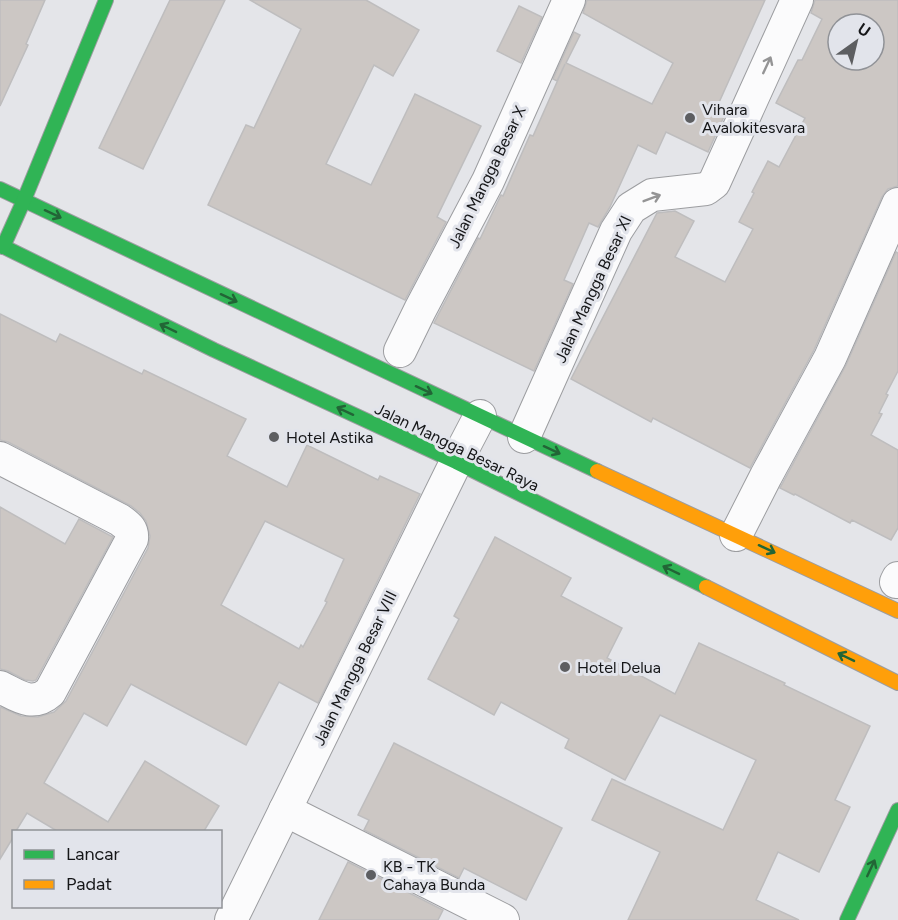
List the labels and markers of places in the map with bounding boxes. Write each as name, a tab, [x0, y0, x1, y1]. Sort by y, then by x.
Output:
place label: Vihara Avalokitesvara	[702, 100, 805, 137]
marker: Vihara Avalokitesvara	[683, 111, 697, 125]
place label: Hotel Astika	[286, 428, 373, 447]
marker: Hotel Astika	[267, 430, 281, 444]
place label: Hotel Delua	[577, 658, 661, 677]
marker: Hotel Delua	[558, 660, 572, 674]
place label: KB - TK Cahaya Bunda	[383, 857, 485, 894]
marker: KB - TK Cahaya Bunda	[364, 868, 378, 882]

